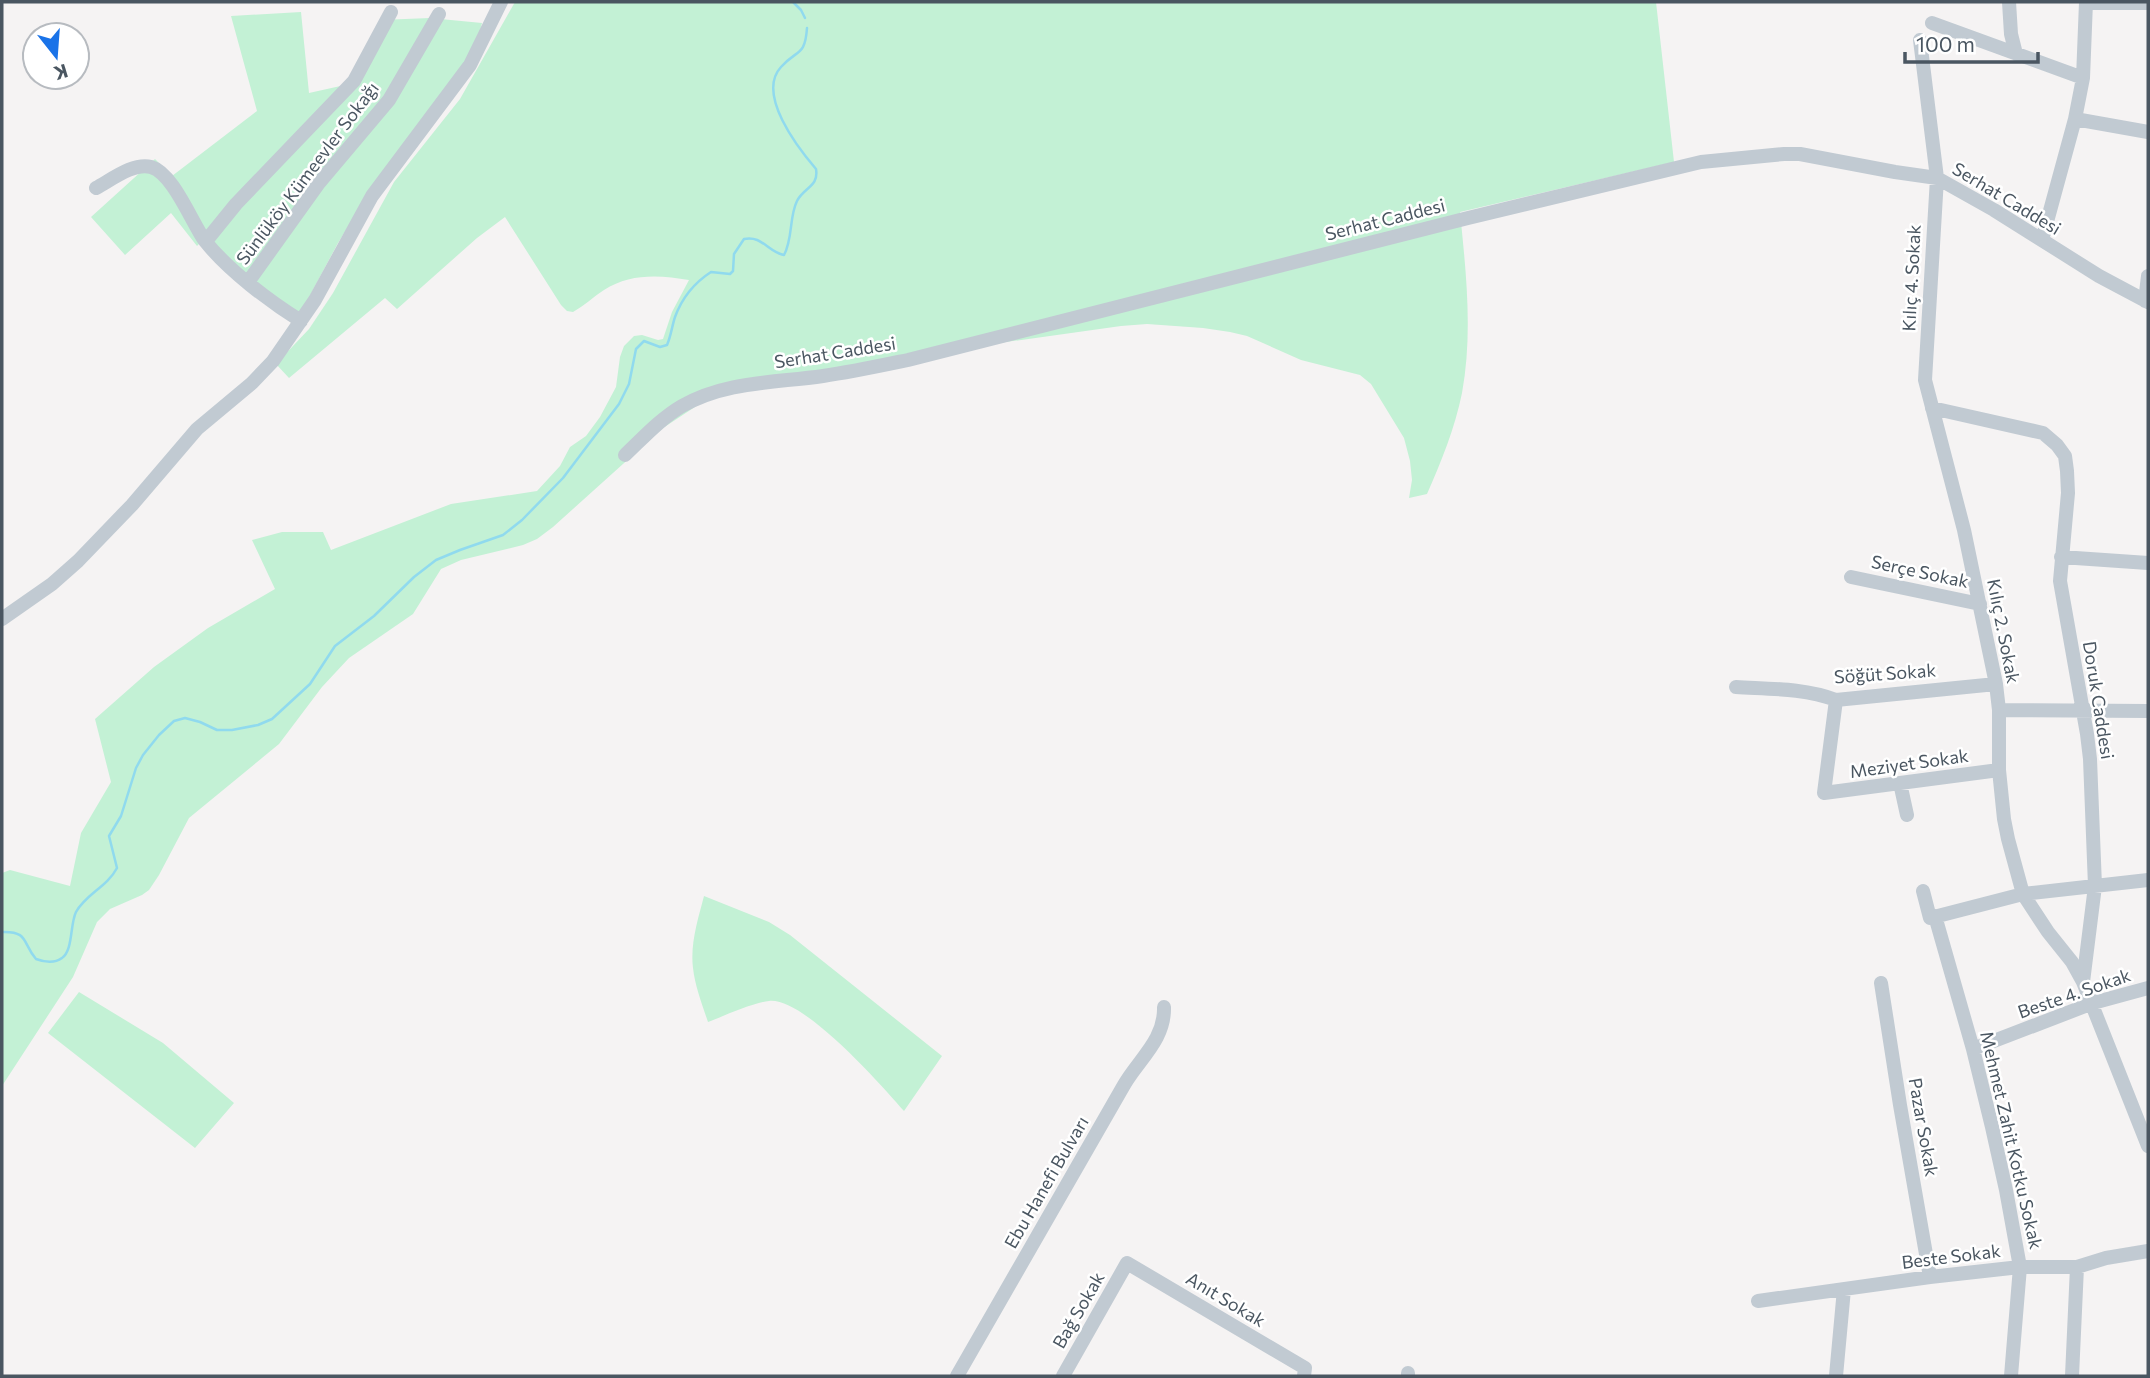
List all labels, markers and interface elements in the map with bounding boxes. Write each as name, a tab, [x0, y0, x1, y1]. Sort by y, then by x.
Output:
north arrow	[21, 21, 91, 91]
scale bar	[1905, 21, 2038, 65]
text: 100 m	[1916, 31, 1975, 56]
text: K	[51, 60, 71, 86]
street label: Sünlüköy Kümeevler Sokağı	[231, 77, 383, 269]
street label: Serhat Caddesi	[1949, 157, 2065, 239]
street label: Serhat Caddesi	[1323, 193, 1447, 245]
street label: Kılıç 4. Sokak	[1897, 224, 1925, 332]
street label: Serhat Caddesi	[773, 332, 897, 372]
street label: Serçe Sokak	[1869, 550, 1971, 592]
street label: Kılıç 2. Sokak	[1983, 577, 2025, 685]
street label: Doruk Caddesi	[2079, 639, 2119, 761]
street label: Söğüt Sokak	[1833, 658, 1937, 688]
street label: Meziyet Sokak	[1848, 744, 1970, 782]
street label: Beste 4. Sokak	[2015, 963, 2134, 1023]
street label: Mehmet Zahit Kotku Sokak	[1976, 1029, 2048, 1251]
street label: Pazar Sokak	[1904, 1076, 1944, 1178]
street label: Ebu Hanefi Bulvarı	[999, 1112, 1093, 1252]
street label: Beste Sokak	[1900, 1239, 2002, 1273]
street label: Anıt Sokak	[1182, 1267, 1270, 1331]
street label: Bağ Sokak	[1047, 1268, 1109, 1352]

